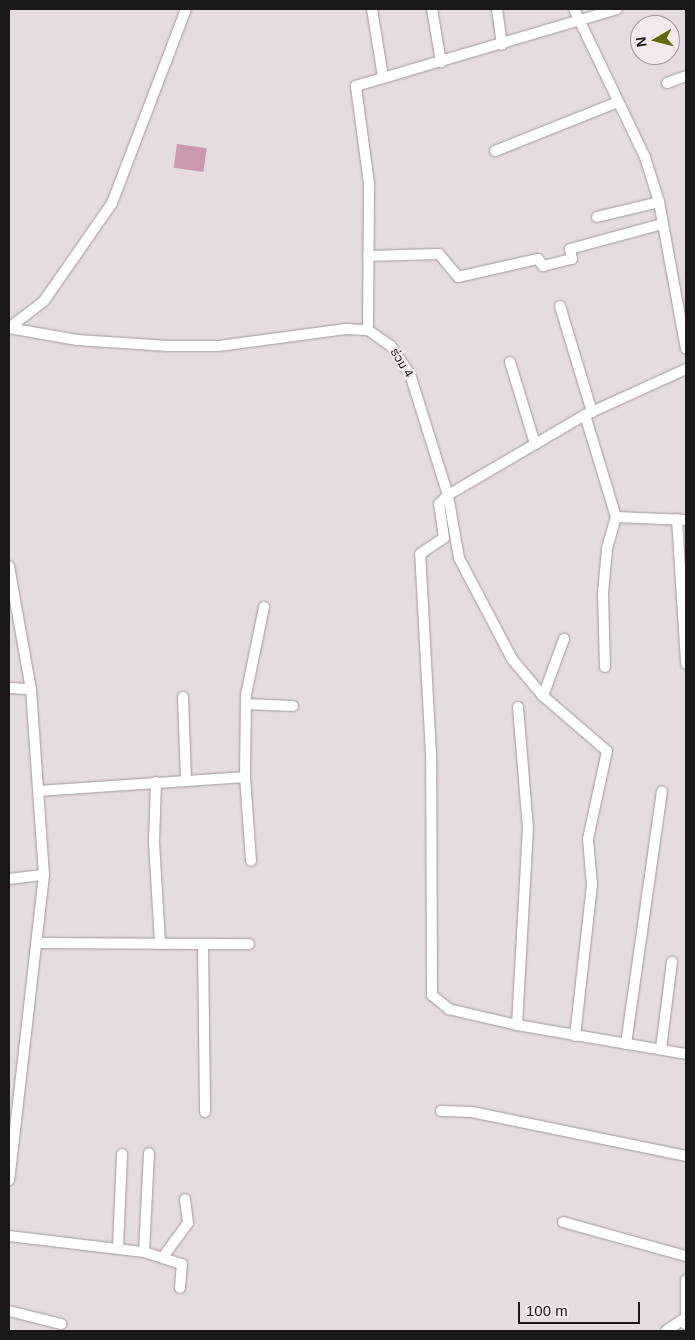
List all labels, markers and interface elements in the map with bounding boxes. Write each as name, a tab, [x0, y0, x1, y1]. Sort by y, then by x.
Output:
north arrow	[630, 15, 680, 65]
text: N	[633, 36, 650, 48]
street label: ຮ່ວມ 4	[386, 346, 416, 380]
scale bar	[520, 1292, 642, 1324]
text: 100 m	[526, 1302, 568, 1319]

